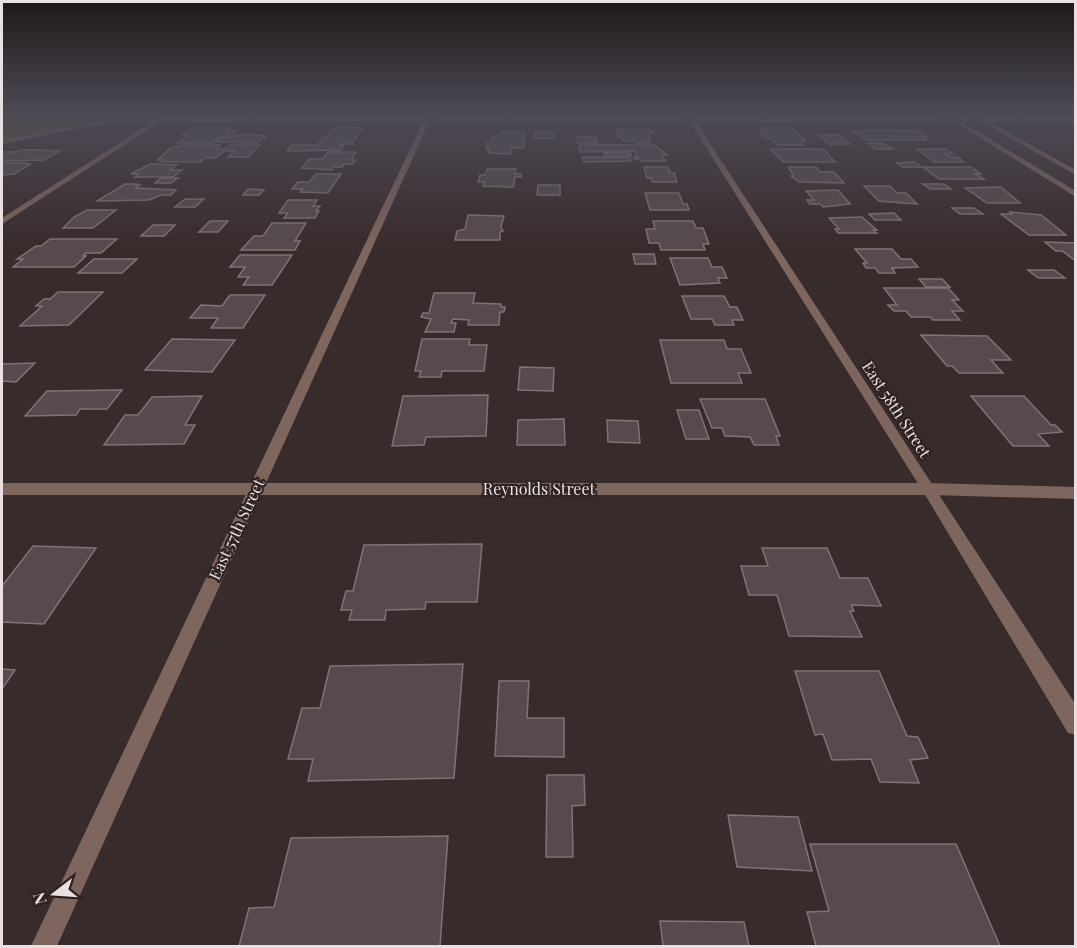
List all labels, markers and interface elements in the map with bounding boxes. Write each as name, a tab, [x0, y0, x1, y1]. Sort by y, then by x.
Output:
street label: East 58th Street	[858, 357, 936, 462]
street label: East 57th Street	[203, 475, 269, 583]
street label: Reynolds Street	[483, 478, 596, 499]
north arrow	[24, 864, 84, 924]
text: N	[27, 890, 51, 907]

